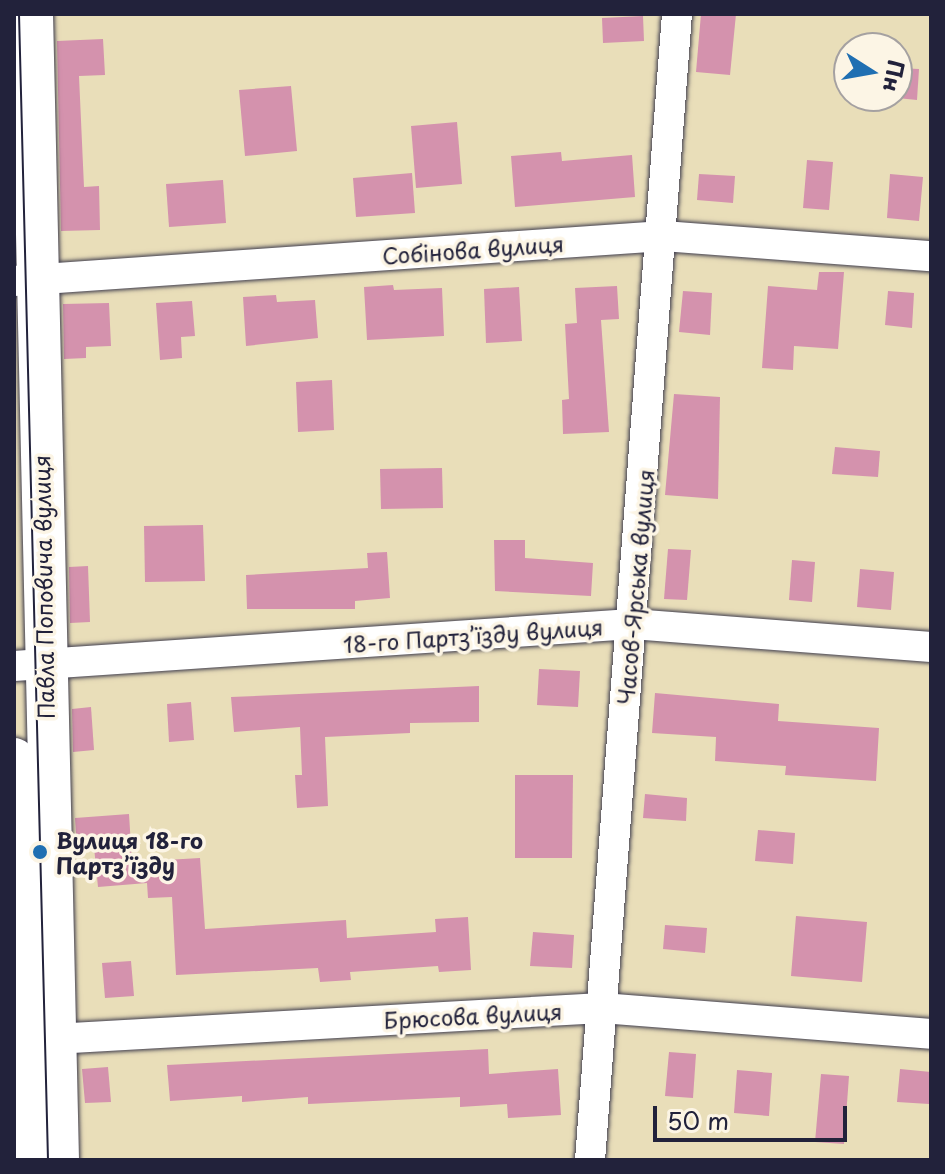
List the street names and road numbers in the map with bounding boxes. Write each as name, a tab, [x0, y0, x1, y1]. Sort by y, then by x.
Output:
street label: Собінова вулиця	[381, 229, 565, 269]
street label: Павла Поповича вулиця	[27, 454, 59, 720]
street label: Часов-Ярська вулиця	[612, 468, 658, 706]
street label: 18-го Партз’їзду вулиця	[342, 613, 604, 657]
street label: Брюсова вулиця	[383, 997, 563, 1033]

